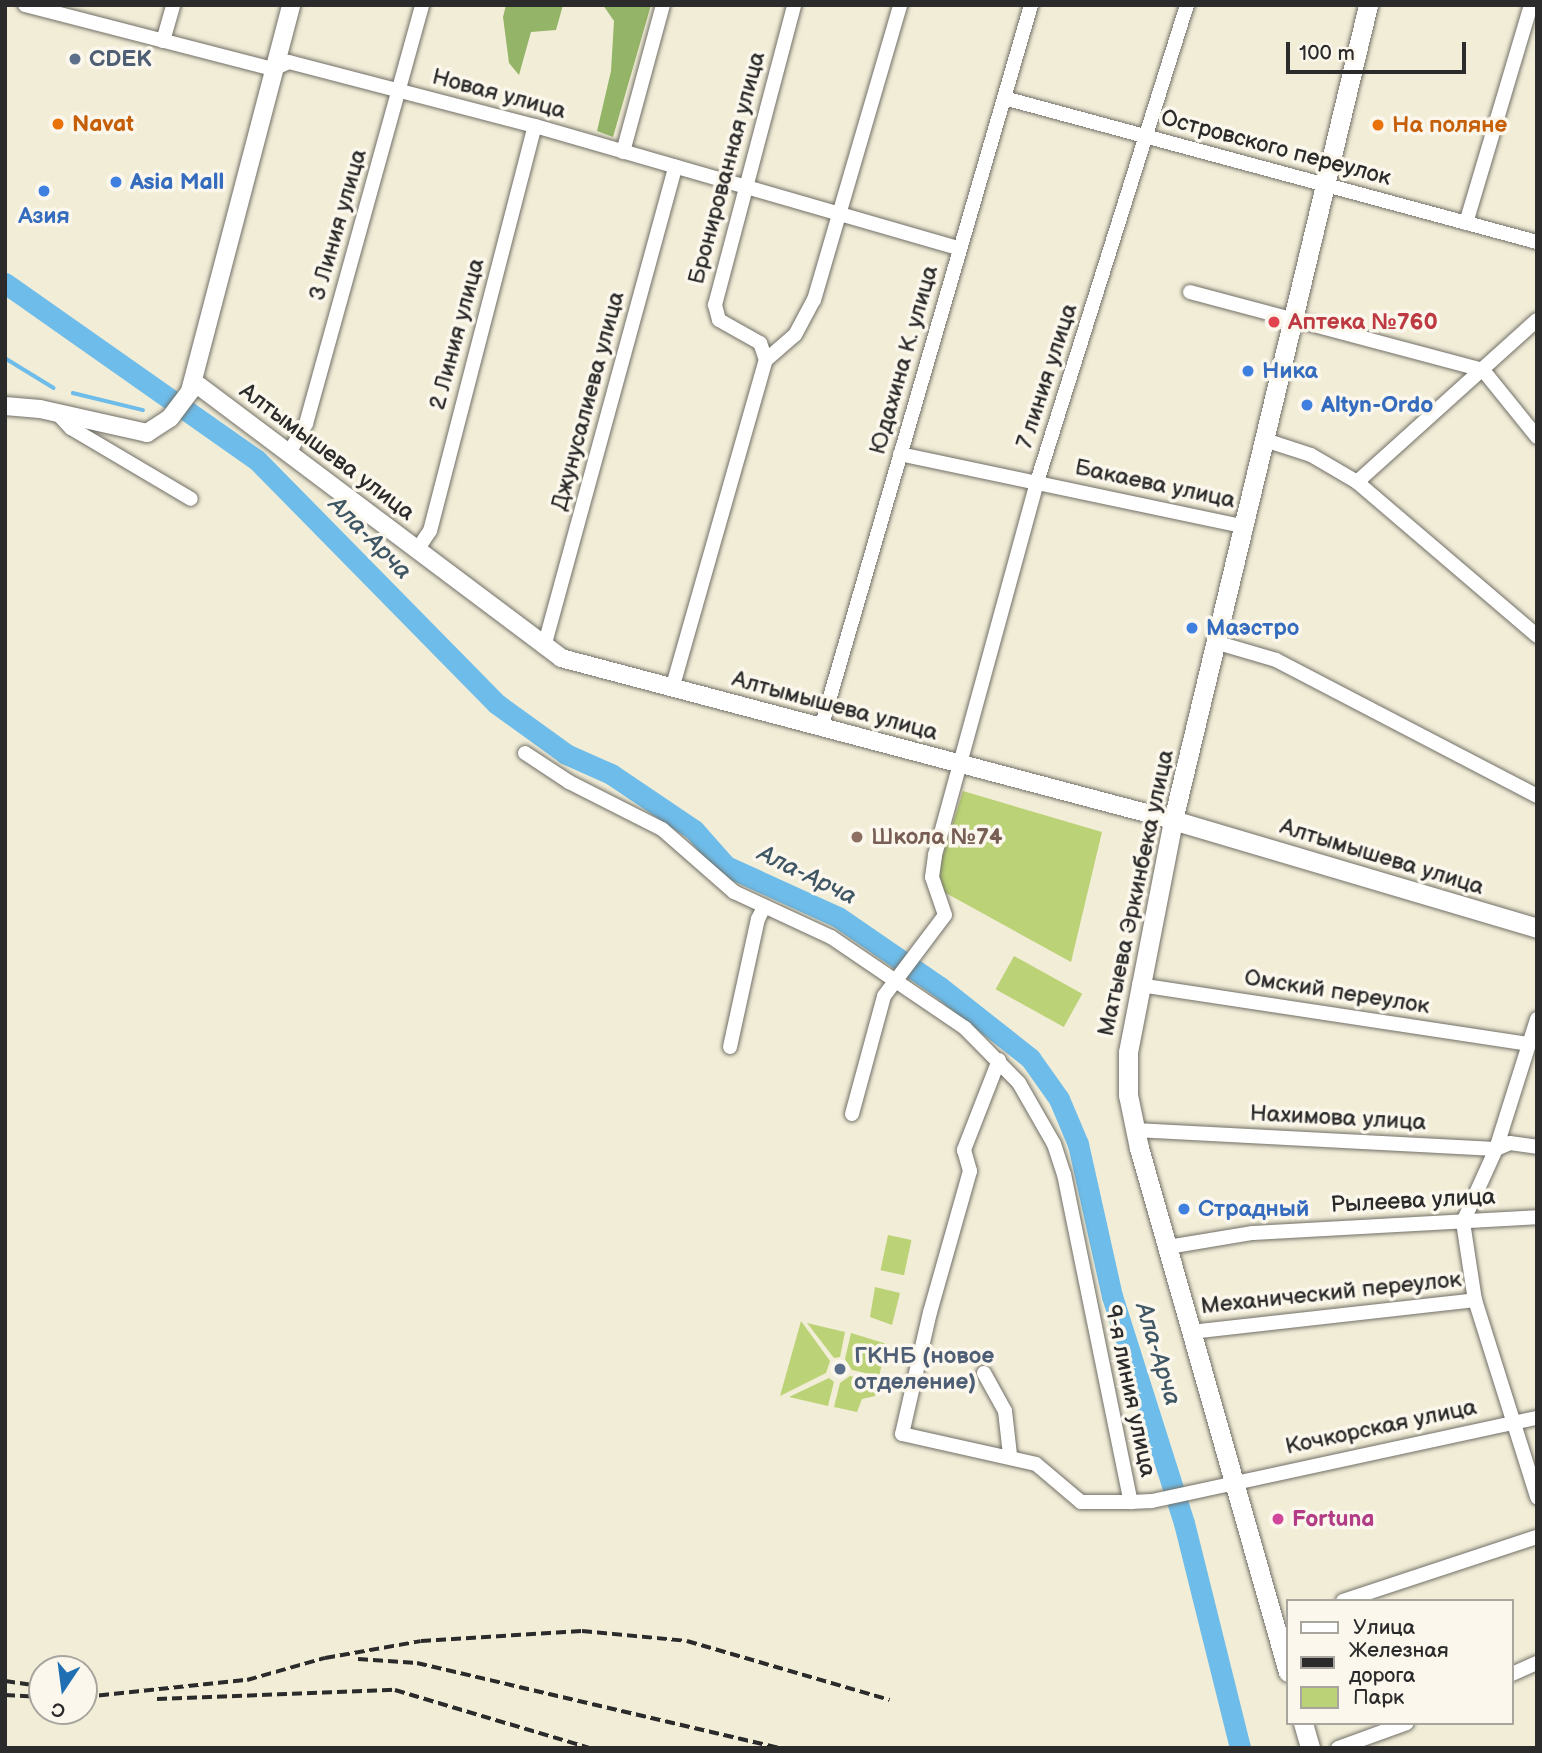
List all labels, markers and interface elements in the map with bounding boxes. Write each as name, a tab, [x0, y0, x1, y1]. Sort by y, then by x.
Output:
scale bar	[1290, 28, 1470, 72]
text: 100 m	[1299, 41, 1355, 66]
place label: CDEK	[89, 45, 152, 73]
street label: Бронированная улица	[683, 49, 771, 287]
marker: CDEK	[67, 51, 83, 67]
street label: Новая улица	[429, 63, 569, 125]
street label: Островского переулок	[1158, 104, 1394, 192]
place label: Navat	[72, 110, 134, 138]
place label: На поляне	[1392, 111, 1507, 139]
marker: Navat	[50, 116, 66, 132]
marker: На поляне	[1370, 117, 1386, 133]
street label: 3 Линия улица	[303, 146, 373, 304]
place label: Asia Mall	[130, 168, 224, 196]
marker: Asia Mall	[108, 174, 124, 190]
marker: Азия	[36, 183, 52, 199]
place label: Азия	[18, 202, 70, 230]
street label: 2 Линия улица	[424, 255, 490, 413]
street label: Юдахина К. улица	[864, 262, 944, 458]
street label: Джунусалиева улица	[545, 288, 631, 514]
street label: 7 линия улица	[1010, 300, 1084, 452]
place label: Аптека №760	[1288, 308, 1438, 336]
marker: Аптека №760	[1266, 314, 1282, 330]
place label: Ника	[1262, 357, 1318, 385]
marker: Ника	[1240, 363, 1256, 379]
street label: Алтымышева улица	[234, 377, 420, 527]
place label: Altyn-Ordo	[1321, 391, 1433, 419]
marker: Altyn-Ordo	[1299, 397, 1315, 413]
street label: Бакаева улица	[1072, 454, 1238, 514]
water label: Ала-Арча	[322, 490, 418, 586]
place label: Маэстро	[1206, 614, 1299, 642]
marker: Маэстро	[1184, 620, 1200, 636]
street label: Алтымышева улица	[729, 665, 941, 747]
street label: Матыева Эркинбека улица	[1092, 747, 1180, 1039]
street label: Алтымышева улица	[1277, 813, 1487, 901]
place label: Школа №74	[871, 823, 1003, 851]
marker: Школа №74	[849, 829, 865, 845]
water label: Ала-Арча	[753, 839, 861, 911]
street label: Омский переулок	[1242, 964, 1432, 1020]
street label: Нахимова улица	[1249, 1100, 1427, 1136]
street label: Рылеева улица	[1330, 1183, 1496, 1219]
place label: Страдный	[1198, 1195, 1309, 1223]
marker: Страдный	[1176, 1201, 1192, 1217]
street label: Механический переулок	[1199, 1266, 1463, 1320]
water label: Ала-Арча	[1129, 1299, 1187, 1409]
street label: 9-я линия улица	[1098, 1303, 1162, 1479]
place label: ГКНБ (новое отделение)	[854, 1342, 994, 1396]
marker: ГКНБ (новое отделение)	[832, 1361, 848, 1377]
street label: Кочкорская улица	[1283, 1393, 1479, 1461]
place label: Fortuna	[1292, 1505, 1375, 1533]
marker: Fortuna	[1270, 1511, 1286, 1527]
legend	[1286, 1599, 1514, 1725]
text: Улица	[1353, 1615, 1415, 1640]
text: Железная дорога	[1349, 1638, 1449, 1688]
north arrow	[28, 1655, 98, 1725]
text: Парк	[1353, 1685, 1404, 1710]
text: С	[50, 1696, 68, 1722]

